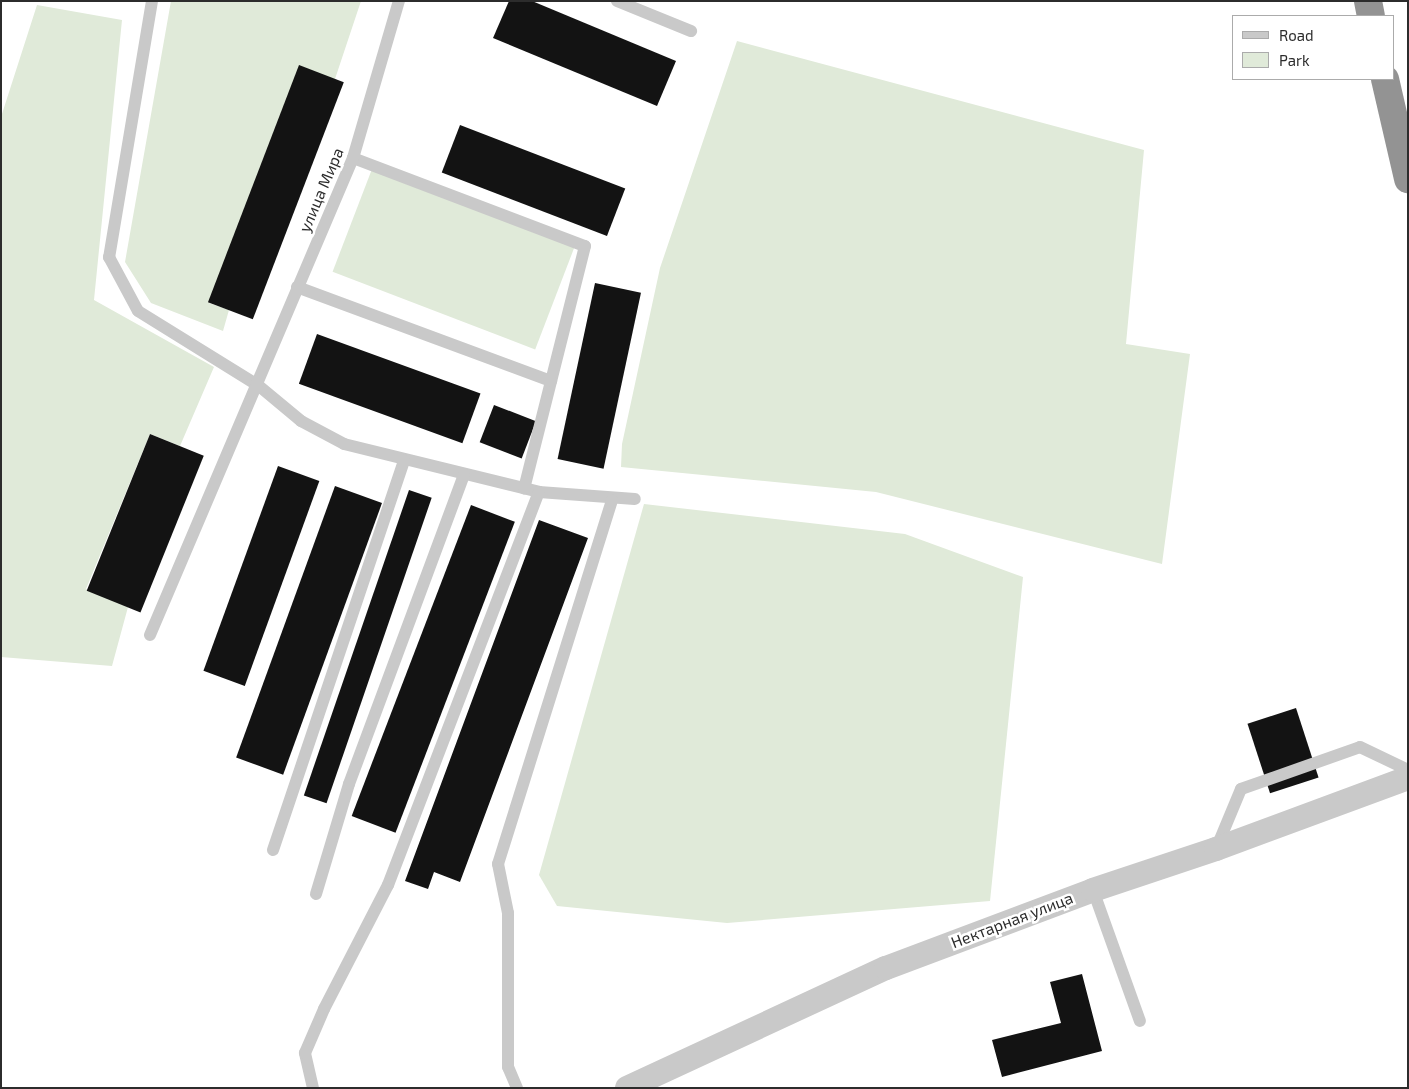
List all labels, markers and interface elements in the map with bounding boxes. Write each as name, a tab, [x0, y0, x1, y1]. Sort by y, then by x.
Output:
legend	[1232, 15, 1394, 80]
text: Road	[1279, 26, 1314, 44]
text: Park	[1279, 51, 1310, 69]
street label: улица Мира	[295, 145, 347, 235]
street label: Нектарная улица	[948, 888, 1076, 952]

